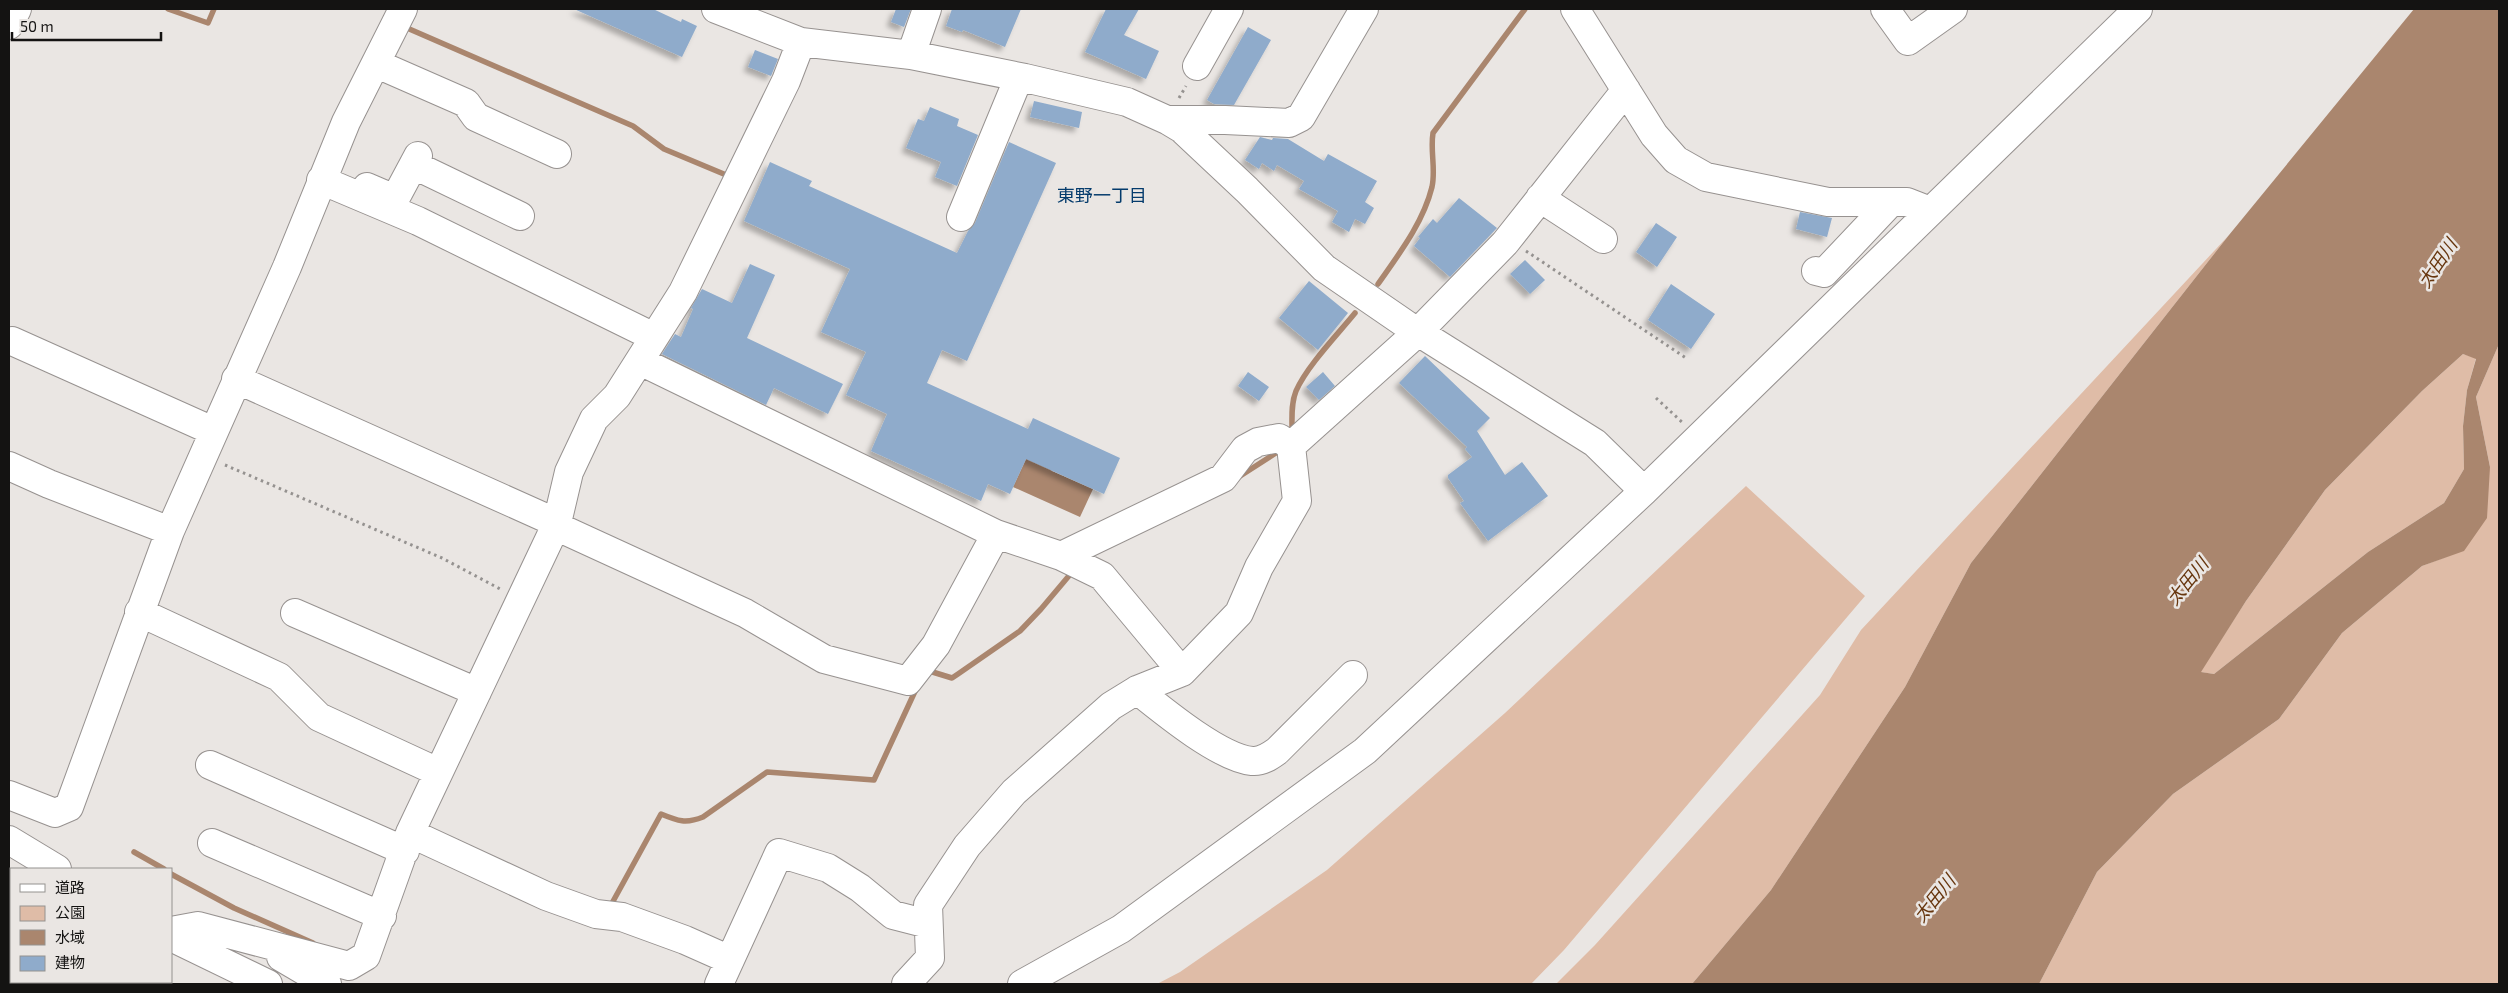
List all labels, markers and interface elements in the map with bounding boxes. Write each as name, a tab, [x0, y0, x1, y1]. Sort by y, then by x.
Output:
scale bar	[12, 10, 161, 42]
text: 50 m	[20, 17, 54, 35]
district label: 東野一丁目	[1057, 184, 1147, 206]
water label: 太田川	[2413, 233, 2462, 292]
water label: 太田川	[2161, 552, 2214, 609]
legend	[10, 868, 172, 983]
water label: 太田川	[1908, 869, 1961, 926]
text: 道路	[55, 878, 85, 896]
text: 公園	[55, 903, 85, 921]
text: 水域	[55, 928, 85, 946]
text: 建物	[55, 953, 85, 971]

